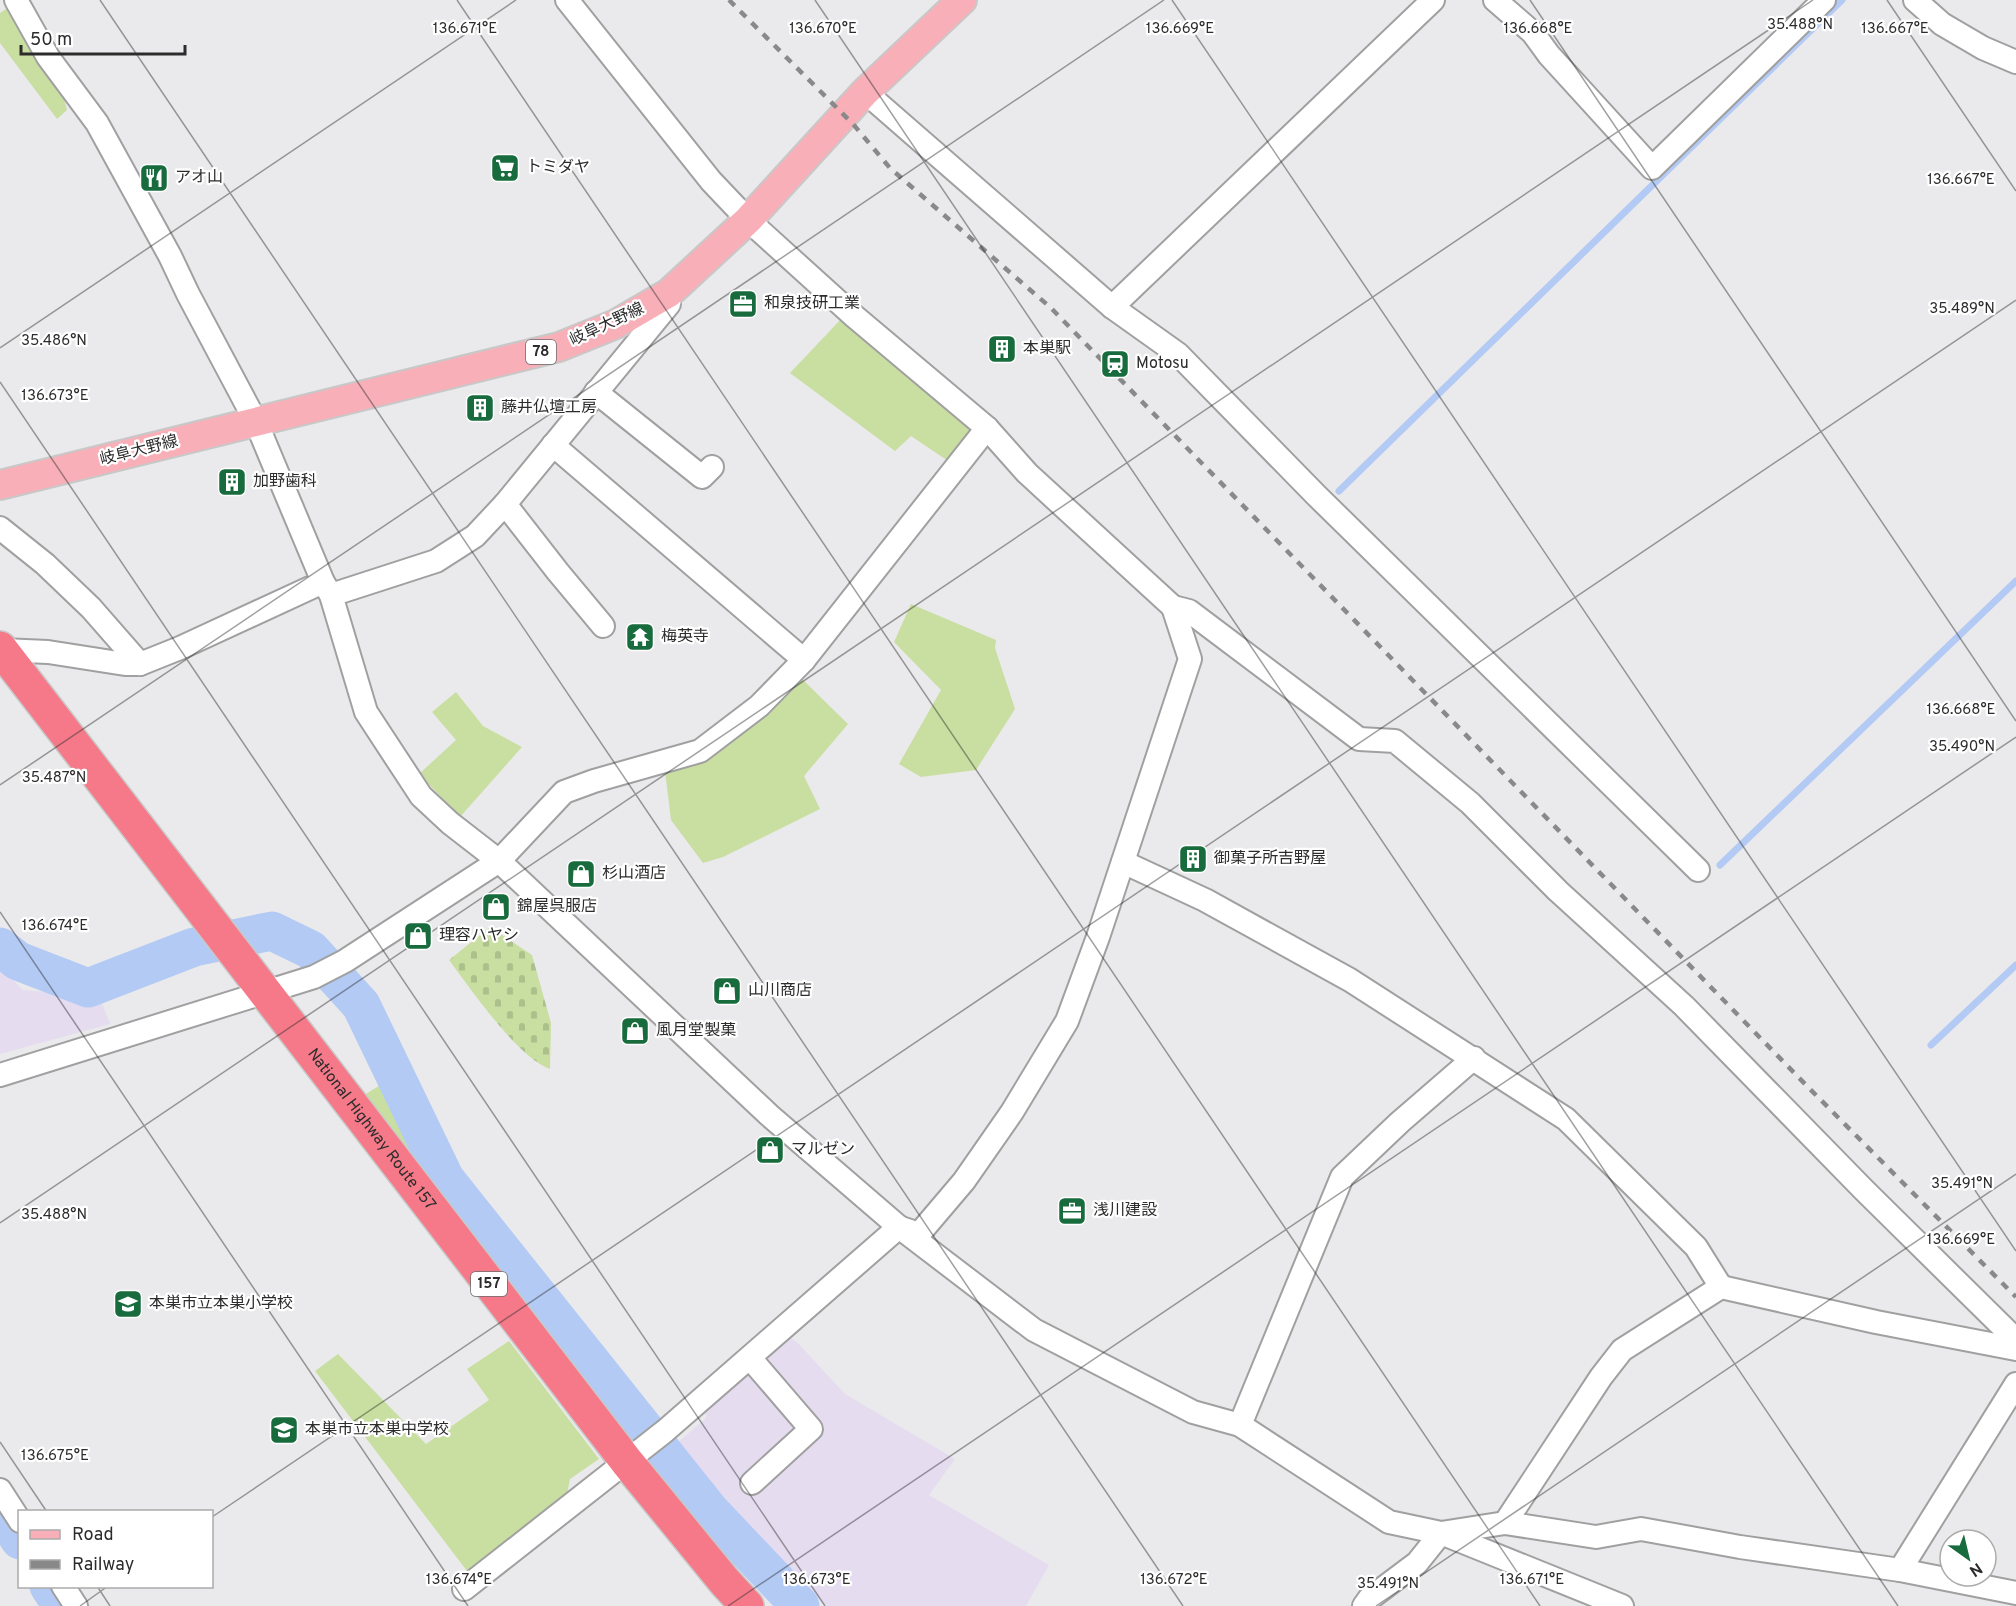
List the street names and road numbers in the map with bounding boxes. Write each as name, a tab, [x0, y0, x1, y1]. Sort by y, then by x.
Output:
street label: 岐阜大野線	[567, 299, 647, 351]
road number: 78	[526, 340, 556, 364]
street label: 岐阜大野線	[98, 432, 180, 470]
street label: National Highway Route 157	[302, 1045, 440, 1215]
road number: 157	[471, 1272, 507, 1296]

